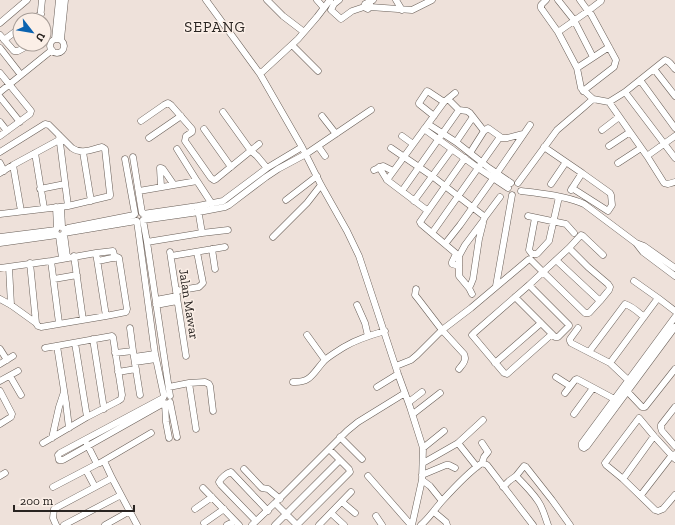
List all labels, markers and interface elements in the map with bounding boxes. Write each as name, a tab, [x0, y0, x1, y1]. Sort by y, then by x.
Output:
north arrow	[12, 12, 52, 52]
district label: SEPANG	[184, 18, 246, 36]
text: U	[32, 30, 48, 44]
street label: Jalan Mawar	[176, 268, 202, 340]
scale bar	[14, 487, 134, 513]
text: 200 m	[20, 494, 54, 508]

